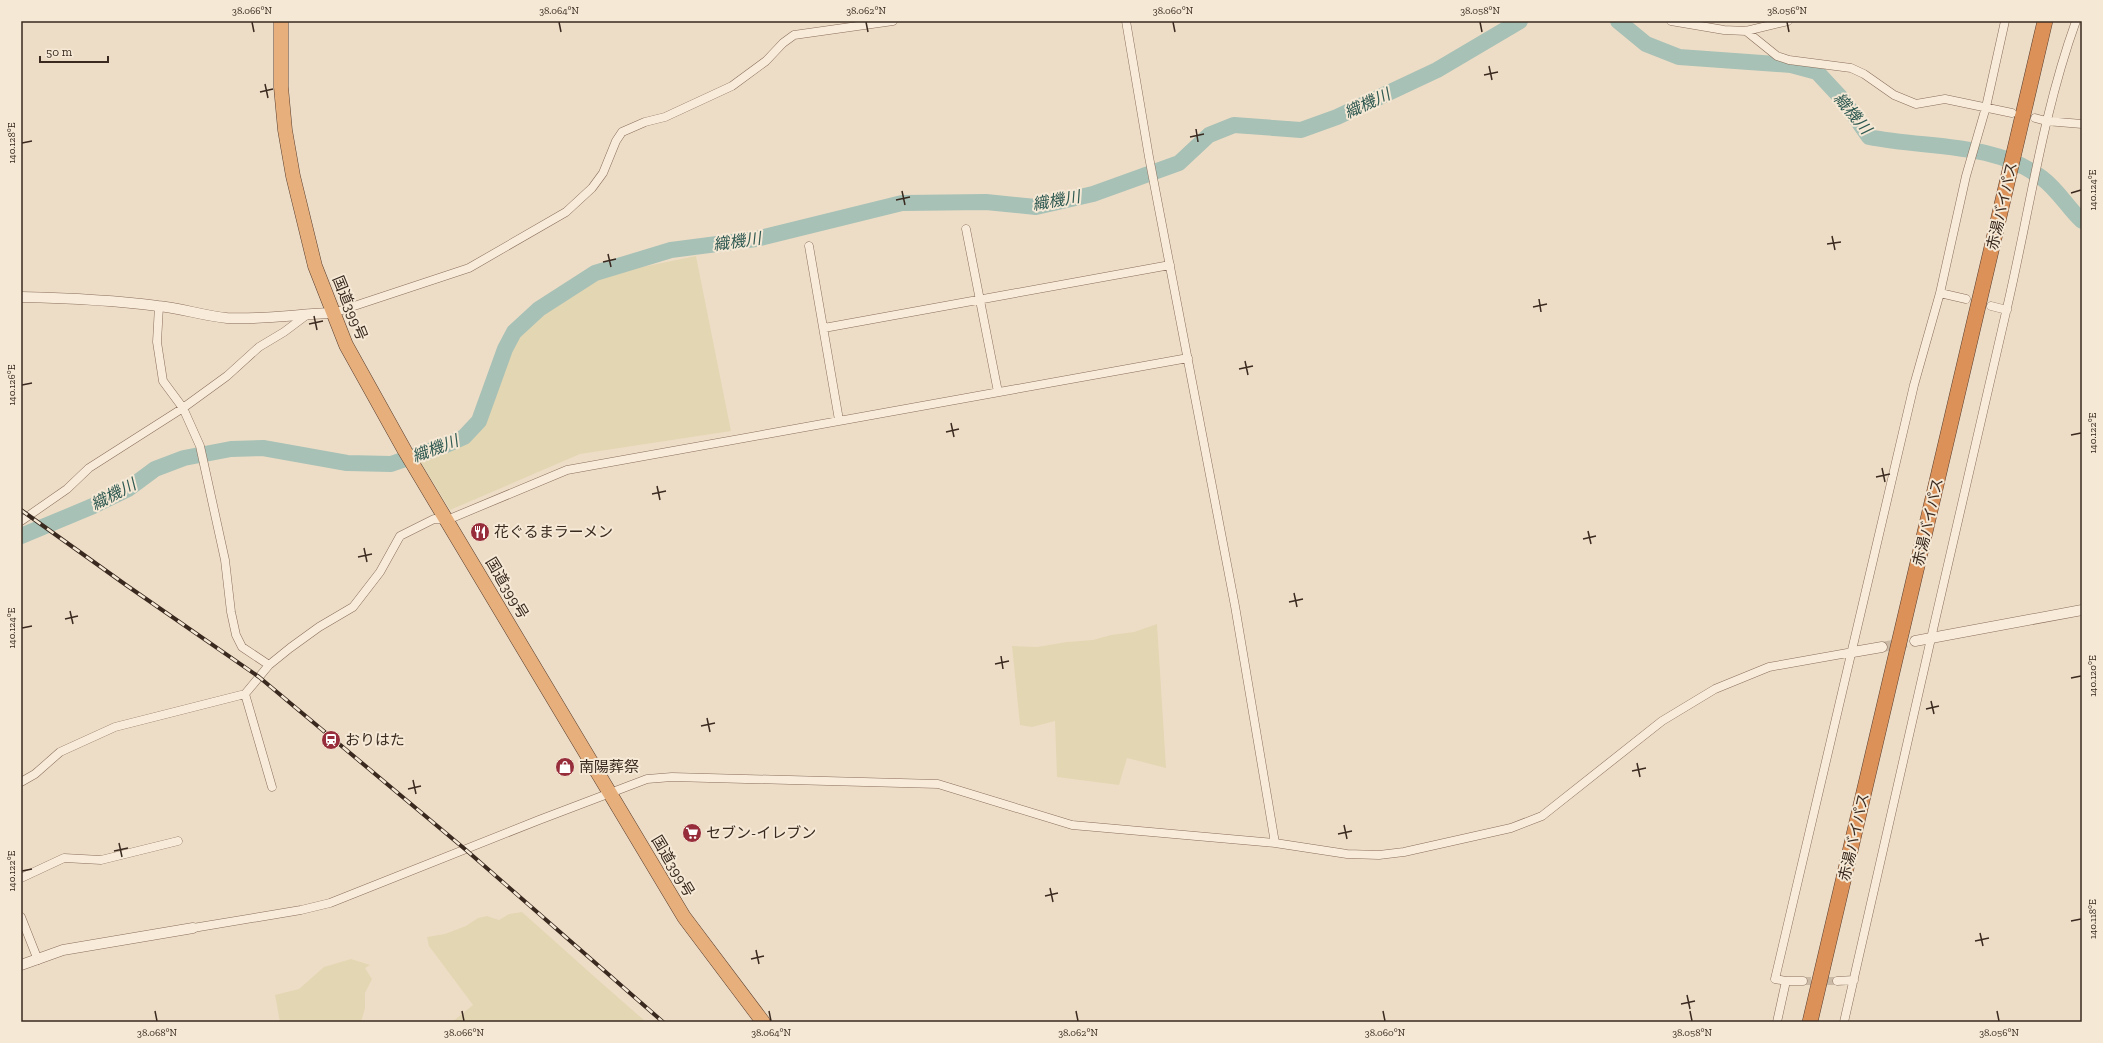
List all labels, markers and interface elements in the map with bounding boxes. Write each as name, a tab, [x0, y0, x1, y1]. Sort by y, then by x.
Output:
text: 38.066°N	[232, 5, 273, 17]
text: 38.064°N	[539, 5, 579, 17]
text: 38.062°N	[846, 5, 886, 17]
text: 38.060°N	[1153, 5, 1194, 17]
text: 38.058°N	[1460, 5, 1500, 17]
text: 38.056°N	[1767, 5, 1807, 17]
scale bar	[40, 38, 108, 64]
text: 50 m	[46, 45, 73, 59]
water label: 織機川	[1341, 84, 1395, 122]
water label: 織機川	[1830, 89, 1877, 139]
text: 140.128°E	[6, 122, 18, 164]
street label: 赤湯バイパス	[1983, 160, 2021, 252]
text: 140.124°E	[2087, 169, 2099, 211]
water label: 織機川	[1031, 187, 1083, 214]
water label: 織機川	[712, 228, 764, 254]
street label: 国道399号	[329, 273, 371, 343]
text: 140.126°E	[6, 364, 18, 406]
text: 140.122°E	[2087, 412, 2099, 453]
water label: 織機川	[409, 430, 463, 466]
water label: 織機川	[88, 474, 141, 514]
street label: 赤湯バイパス	[1909, 476, 1947, 568]
restaurant icon: 花ぐるまラーメン	[469, 521, 491, 543]
place label: 花ぐるまラーメン	[494, 523, 613, 541]
street label: 国道399号	[482, 554, 532, 622]
text: 140.124°E	[6, 607, 18, 649]
text: 140.120°E	[2087, 655, 2099, 697]
station icon: おりはた	[320, 729, 342, 751]
place label: おりはた	[345, 731, 405, 749]
shop icon: 南陽葬祭	[554, 756, 576, 778]
place label: 南陽葬祭	[579, 758, 639, 776]
street label: 赤湯バイパス	[1835, 791, 1873, 883]
supermarket icon: セブン-イレブン	[681, 822, 703, 844]
place label: セブン-イレブン	[706, 824, 816, 842]
street label: 国道399号	[648, 832, 698, 900]
text: 140.122°E	[6, 850, 18, 891]
text: 140.118°E	[2087, 899, 2099, 939]
text: 38.068°N	[137, 1027, 178, 1039]
text: 38.066°N	[444, 1027, 485, 1039]
text: 38.064°N	[751, 1027, 791, 1039]
text: 38.062°N	[1058, 1027, 1098, 1039]
text: 38.060°N	[1365, 1027, 1406, 1039]
text: 38.058°N	[1672, 1027, 1712, 1039]
text: 38.056°N	[1979, 1027, 2019, 1039]

